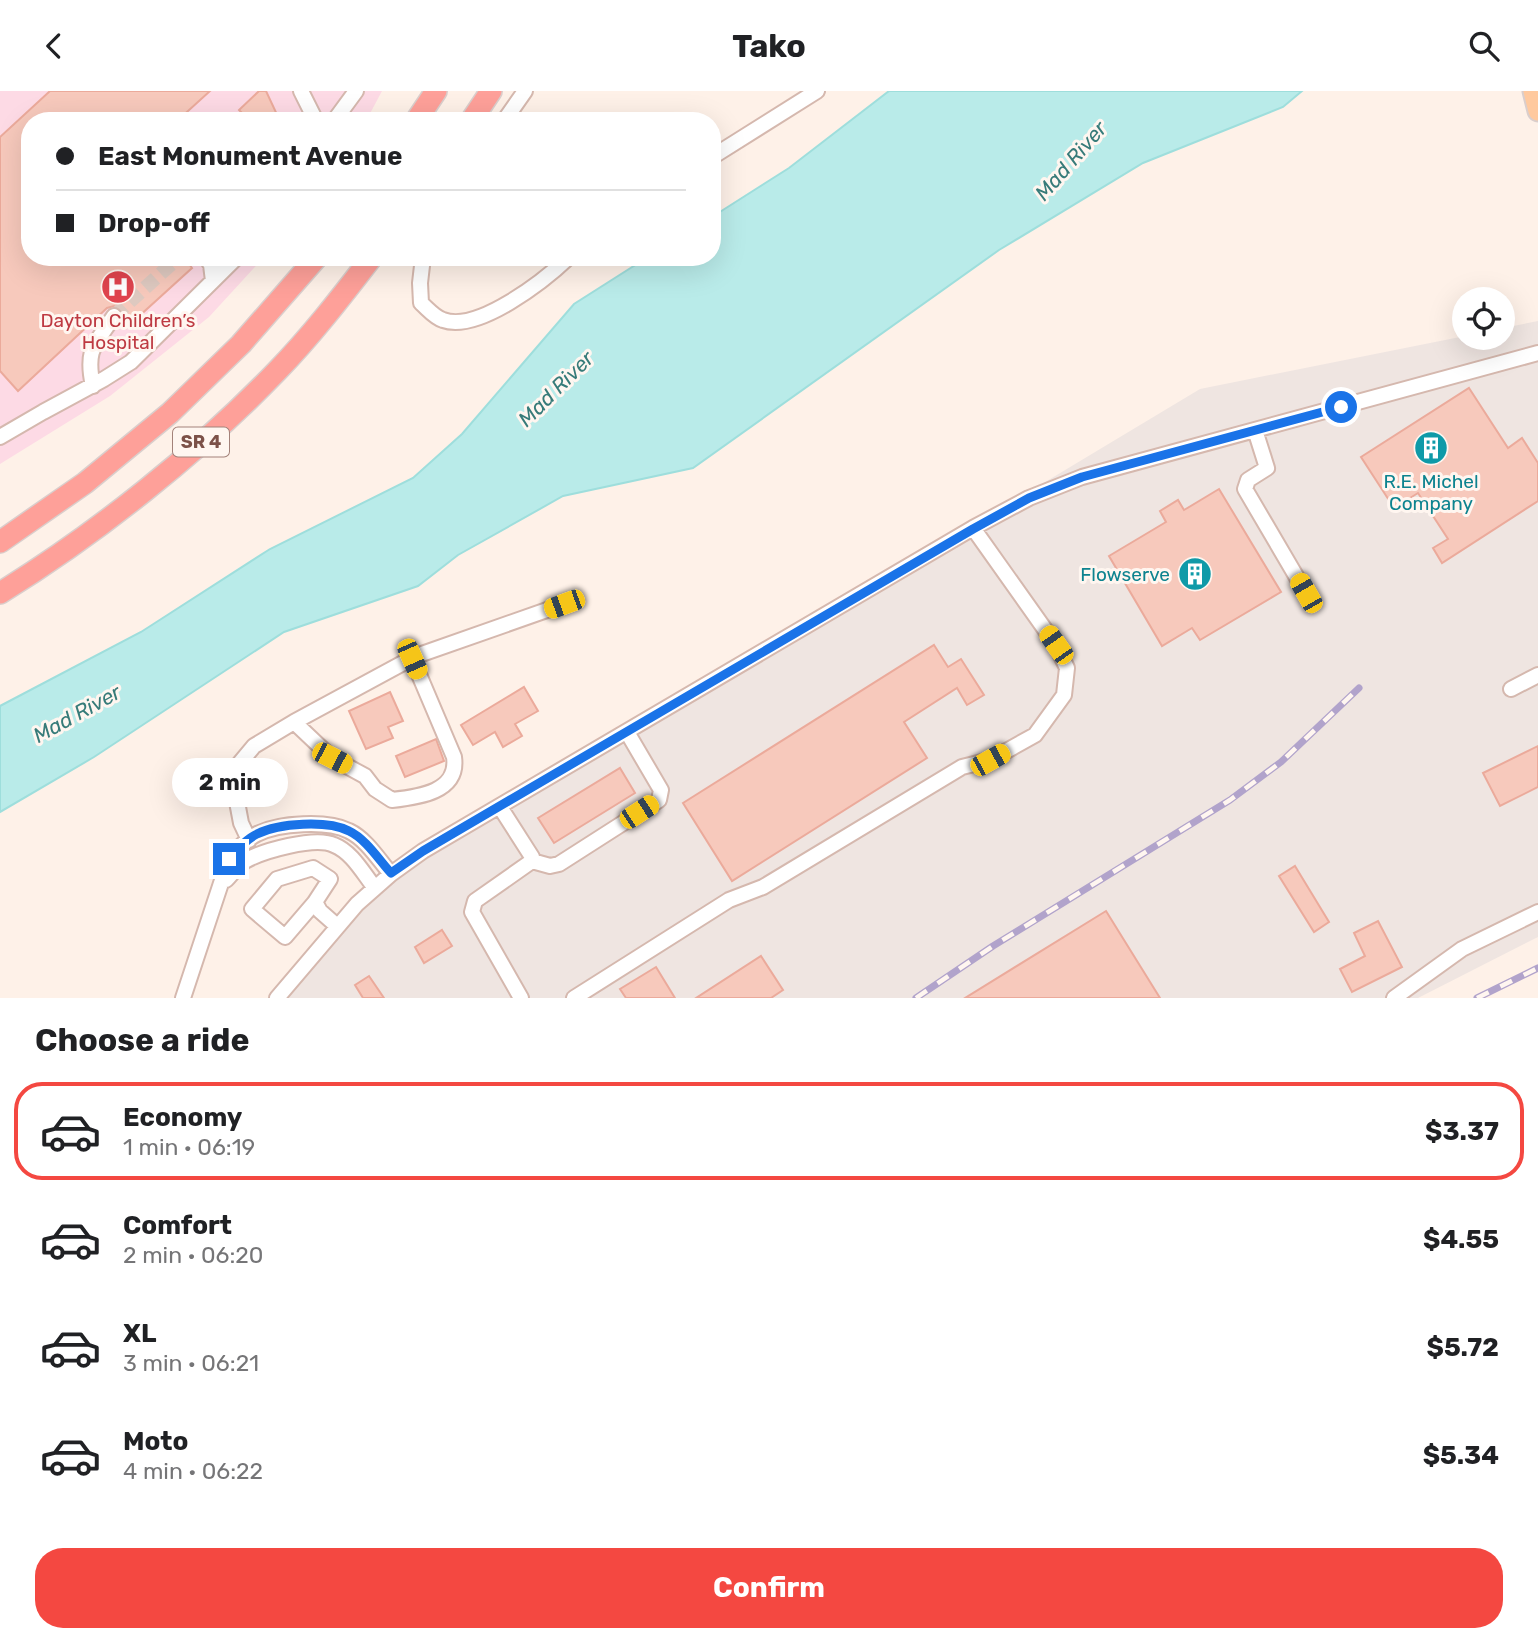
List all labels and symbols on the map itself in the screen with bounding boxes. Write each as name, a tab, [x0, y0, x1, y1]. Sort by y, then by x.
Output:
water label: Mad River	[1030, 115, 1112, 205]
hospital icon: Dayton Children’s Hospital	[99, 268, 137, 306]
place label: Dayton Children’s Hospital	[40, 309, 196, 354]
water label: Mad River	[513, 345, 599, 432]
route start	[1325, 391, 1357, 423]
road number: SR 4	[173, 428, 229, 457]
building icon: R.E. Michel Company	[1412, 429, 1450, 467]
place label: R.E. Michel Company	[1383, 470, 1479, 515]
building icon: Flowserve	[1176, 555, 1214, 593]
place label: Flowserve	[1080, 563, 1170, 586]
car	[1287, 570, 1326, 616]
car	[541, 587, 588, 621]
car	[1036, 622, 1077, 668]
car	[394, 636, 431, 682]
water label: Mad River	[28, 679, 126, 748]
car	[309, 739, 356, 777]
car	[967, 741, 1014, 779]
callout: 2 min	[171, 757, 287, 807]
car	[616, 792, 663, 832]
route end	[213, 843, 245, 875]

